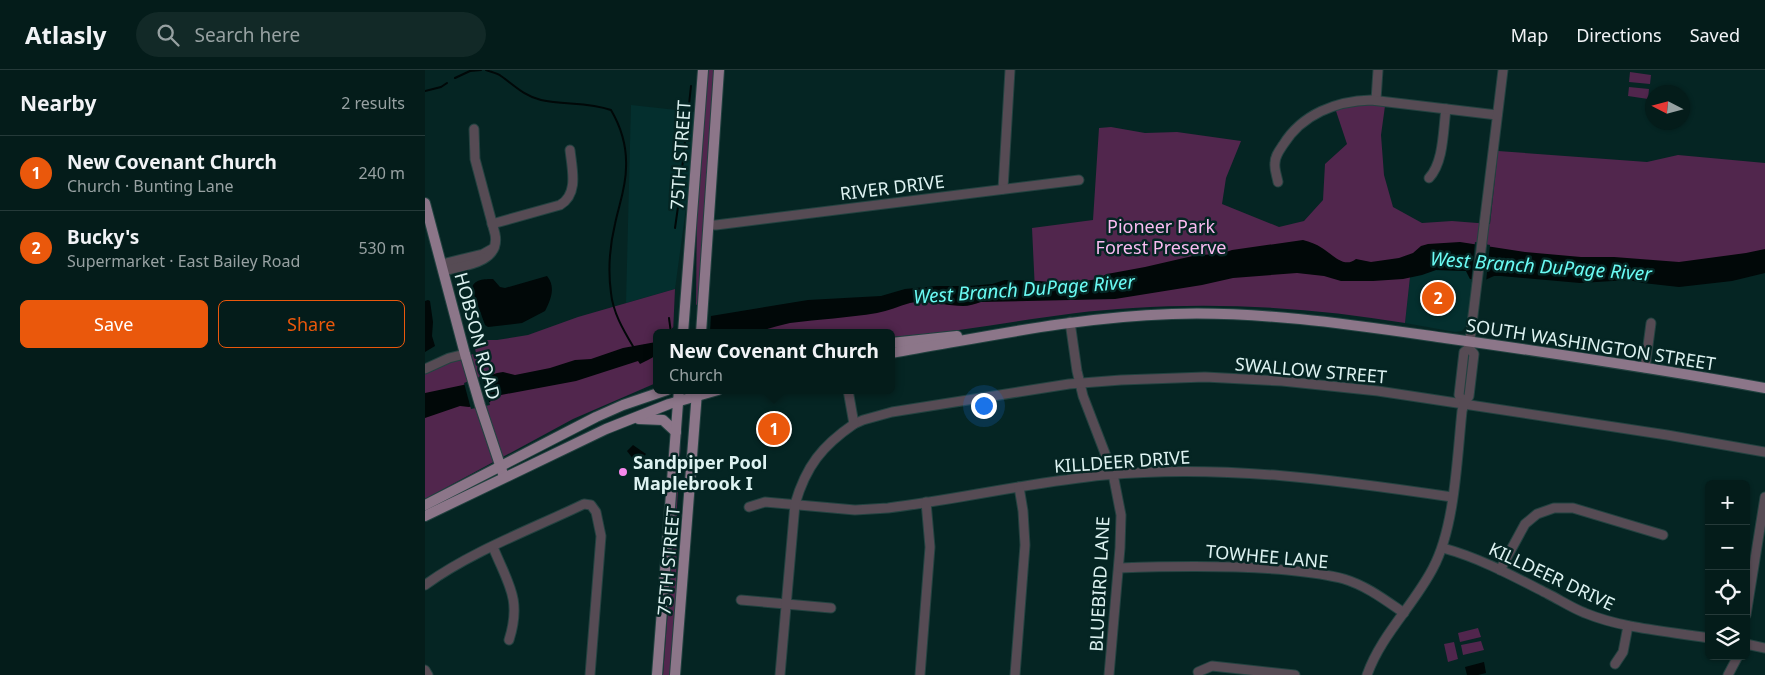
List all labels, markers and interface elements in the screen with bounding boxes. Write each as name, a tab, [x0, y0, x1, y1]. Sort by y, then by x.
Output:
search box	[136, 12, 486, 57]
text: Atlasly	[25, 18, 106, 51]
icon: search	[154, 21, 182, 49]
text: Search here	[194, 22, 300, 48]
text: Map	[1511, 23, 1548, 47]
text: Directions	[1576, 23, 1662, 47]
text: Saved	[1690, 23, 1740, 47]
north arrow	[1645, 85, 1690, 130]
text: Nearby	[20, 89, 96, 117]
text: 2 results	[341, 92, 405, 114]
street label: 75TH STREET	[664, 99, 696, 211]
text: New Covenant Church	[67, 149, 277, 175]
text: 1	[31, 162, 41, 184]
text: 240 m	[358, 162, 405, 184]
street label: RIVER DRIVE	[838, 169, 946, 205]
text: Church · Bunting Lane	[67, 175, 234, 197]
park label: Pioneer Park Forest Preserve	[1096, 214, 1226, 259]
text: Bucky's	[67, 224, 139, 250]
text: 2	[31, 237, 41, 259]
text: 530 m	[358, 237, 405, 259]
water label: West Branch DuPage River	[1429, 245, 1654, 287]
text: Supermarket · East Bailey Road	[67, 250, 300, 272]
water label: West Branch DuPage River	[912, 268, 1137, 310]
street label: HOBSON ROAD	[449, 270, 507, 402]
pin: 2	[1422, 279, 1454, 317]
button: Save	[20, 300, 208, 348]
button: Share	[218, 300, 405, 348]
street label: SOUTH WASHINGTON STREET	[1465, 312, 1717, 376]
popup	[653, 329, 895, 394]
text: New Covenant Church	[669, 338, 879, 364]
street label: SWALLOW STREET	[1234, 351, 1388, 389]
text: Church	[669, 364, 723, 386]
your location	[971, 393, 997, 419]
pin: 1	[758, 410, 790, 448]
street label: KILLDEER DRIVE	[1053, 444, 1191, 478]
place label: Sandpiper Pool Maplebrook I	[633, 450, 767, 495]
marker: Sandpiper Pool Maplebrook I	[617, 466, 629, 478]
map controls	[1705, 480, 1750, 660]
button: +	[1705, 480, 1750, 525]
street label: 75TH STREET	[651, 505, 685, 617]
street label: BLUEBIRD LANE	[1083, 516, 1115, 652]
button: −	[1705, 525, 1750, 570]
street label: KILLDEER DRIVE	[1485, 536, 1619, 616]
street label: TOWHEE LANE	[1205, 539, 1329, 573]
button: locate	[1705, 570, 1750, 615]
button: layers	[1705, 615, 1750, 660]

